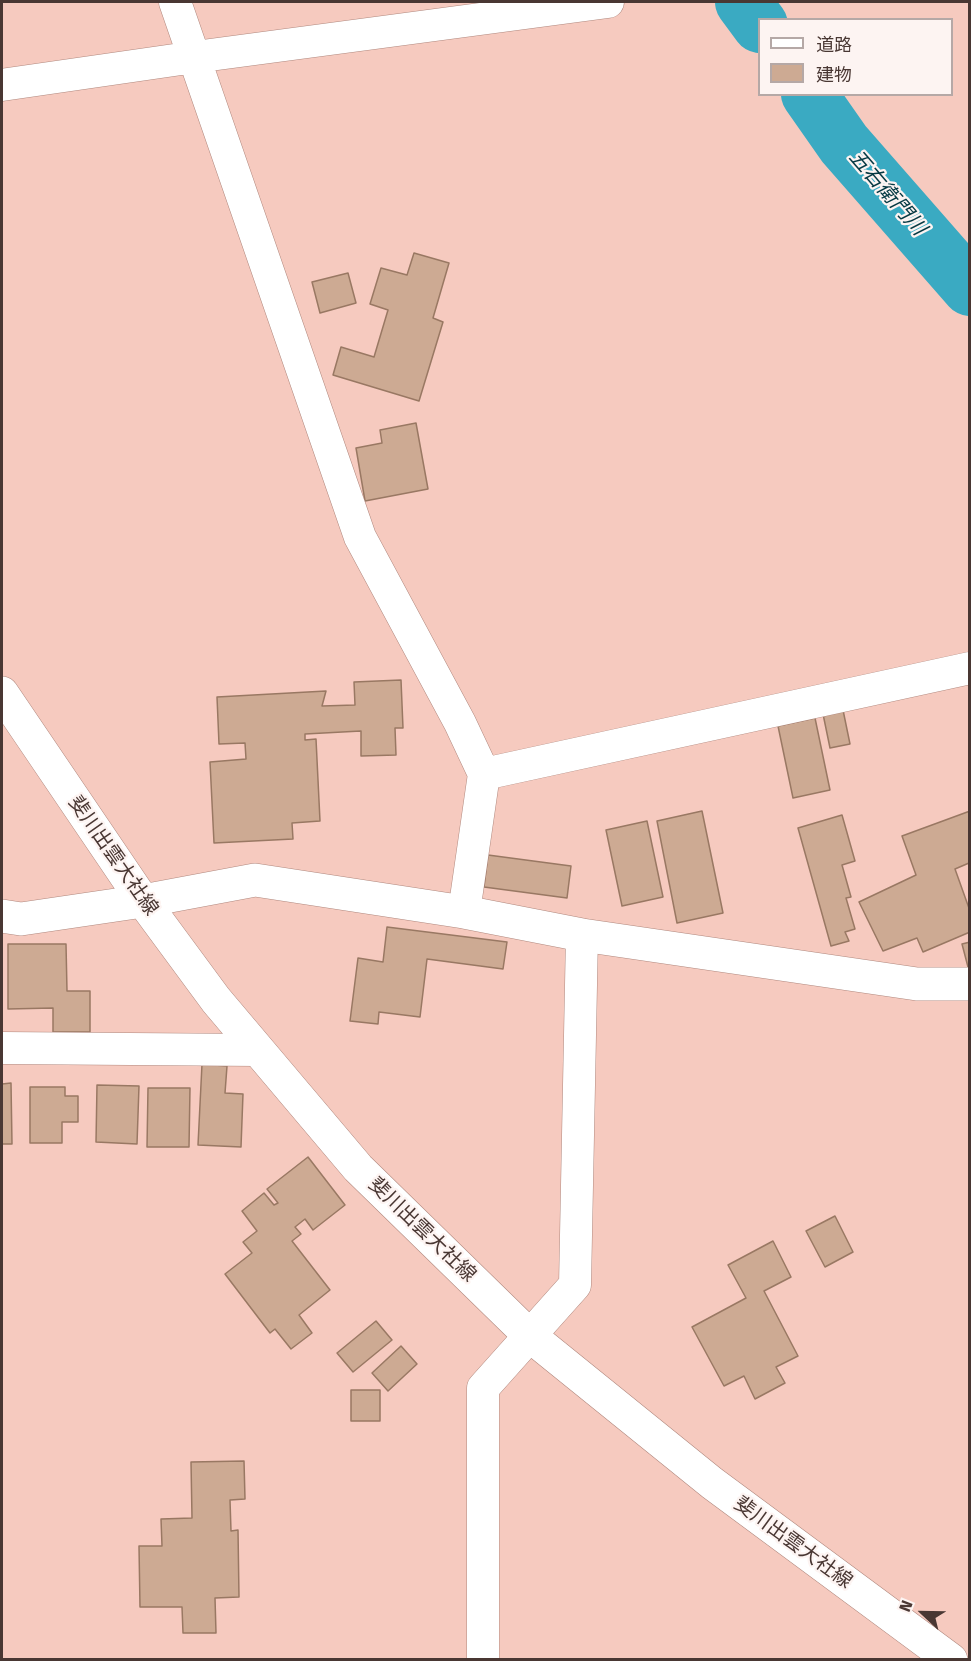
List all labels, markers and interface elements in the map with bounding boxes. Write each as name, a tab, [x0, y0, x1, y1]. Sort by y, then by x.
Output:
legend	[758, 18, 953, 96]
text: 道路	[816, 34, 852, 56]
text: 建物	[816, 64, 852, 86]
water label: 五右衛門川	[843, 145, 931, 241]
street label: 斐川出雲大社線	[63, 792, 163, 920]
street label: 斐川出雲大社線	[363, 1173, 481, 1287]
street label: 斐川出雲大社線	[729, 1492, 857, 1594]
north arrow	[893, 1583, 953, 1643]
text: N	[895, 1598, 917, 1615]

